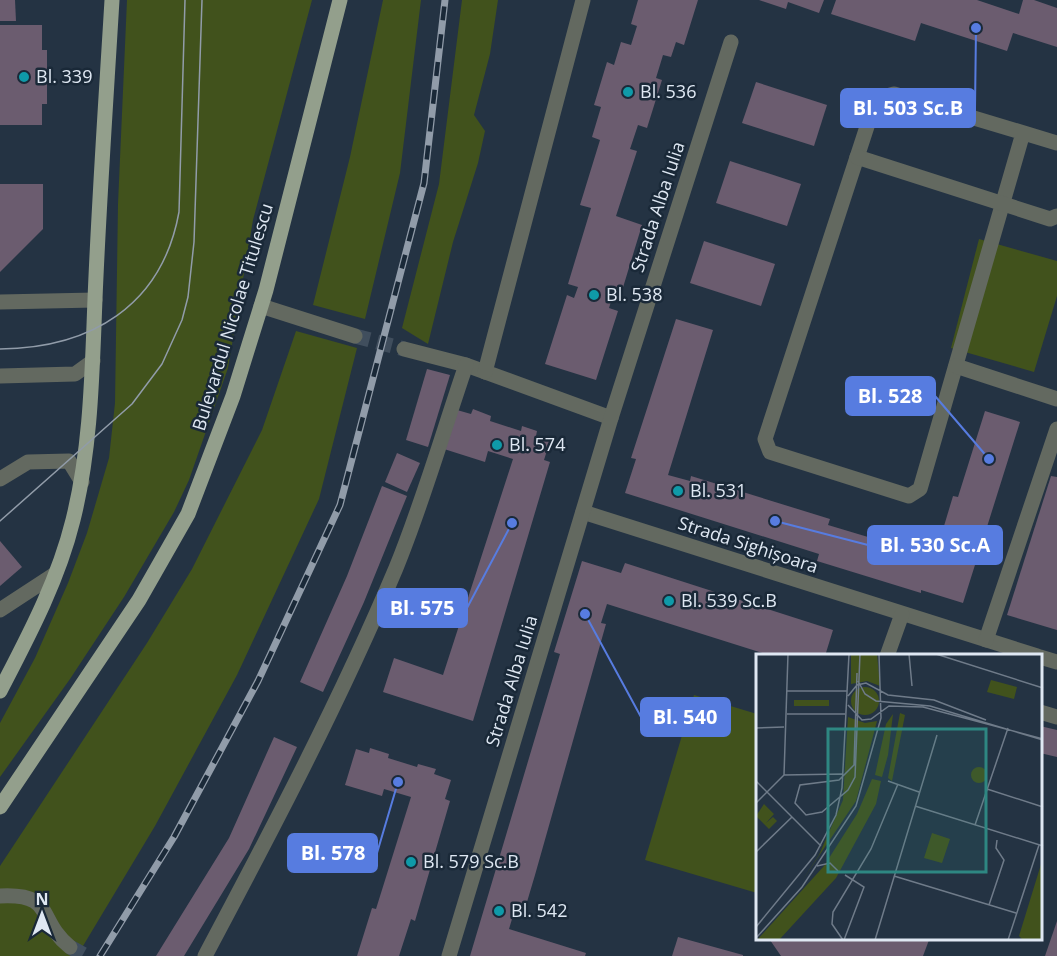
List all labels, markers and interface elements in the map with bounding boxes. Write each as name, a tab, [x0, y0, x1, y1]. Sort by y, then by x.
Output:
place label: Bl. 339	[36, 64, 92, 88]
marker: Bl. 339	[17, 70, 31, 84]
place label: Bl. 536	[640, 79, 696, 103]
marker: Bl. 536	[621, 85, 635, 99]
callout: Bl. 503 Sc.B	[841, 89, 975, 127]
text: Bl. 503 Sc.B	[853, 94, 963, 121]
street label: Strada Alba Iulia	[625, 138, 689, 275]
street label: Bulevardul Nicolae Titulescu	[186, 200, 278, 433]
place label: Bl. 538	[606, 282, 662, 306]
marker: Bl. 538	[587, 288, 601, 302]
callout: Bl. 528	[846, 377, 935, 415]
text: Bl. 528	[858, 382, 922, 409]
place label: Bl. 574	[509, 432, 565, 456]
marker: Bl. 574	[490, 438, 504, 452]
place label: Bl. 531	[690, 478, 746, 502]
marker: Bl. 531	[671, 484, 685, 498]
street label: Strada Sighișoara	[675, 510, 821, 578]
callout: Bl. 530 Sc.A	[868, 526, 1002, 564]
text: Bl. 530 Sc.A	[880, 531, 991, 558]
place label: Bl. 539 Sc.B	[681, 588, 777, 612]
callout: Bl. 575	[378, 589, 467, 627]
text: Bl. 575	[390, 594, 454, 621]
marker: Bl. 539 Sc.B	[662, 594, 676, 608]
street label: Strada Alba Iulia	[480, 612, 542, 749]
inset map	[756, 654, 1042, 941]
callout: Bl. 540	[641, 698, 730, 736]
text: Bl. 540	[653, 703, 717, 730]
callout: Bl. 578	[288, 834, 377, 872]
text: Bl. 578	[301, 839, 365, 866]
place label: Bl. 579 Sc.B	[423, 849, 519, 873]
marker: Bl. 579 Sc.B	[404, 855, 418, 869]
north arrow	[12, 884, 72, 944]
text: N	[35, 888, 49, 910]
place label: Bl. 542	[511, 898, 567, 922]
marker: Bl. 542	[492, 904, 506, 918]

